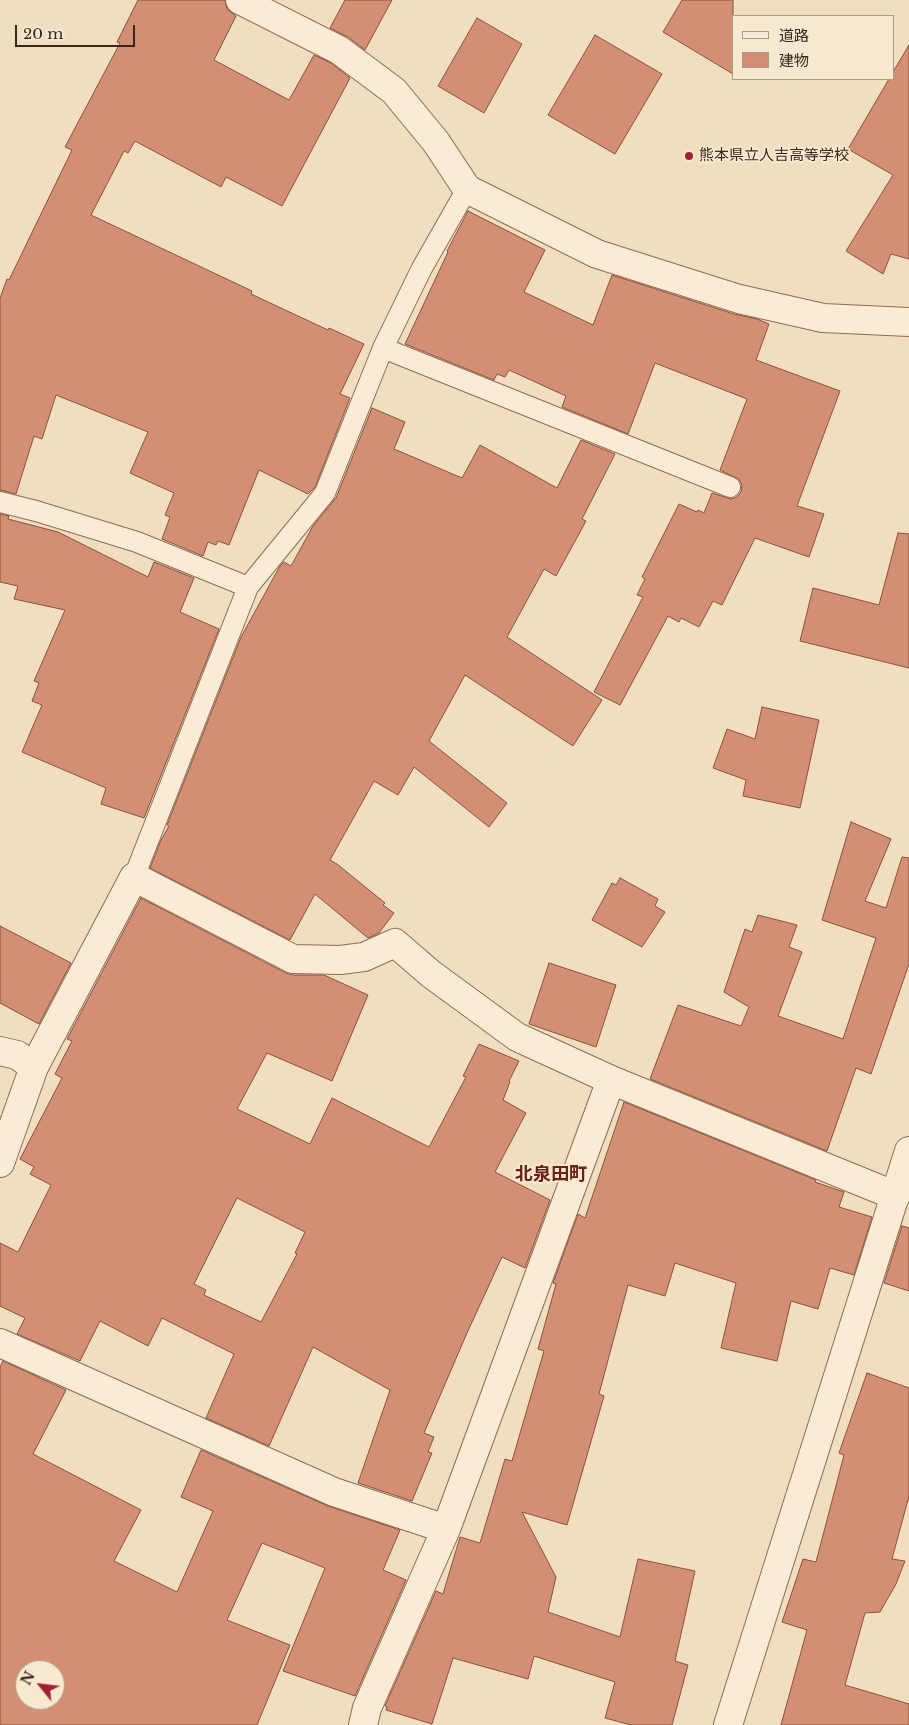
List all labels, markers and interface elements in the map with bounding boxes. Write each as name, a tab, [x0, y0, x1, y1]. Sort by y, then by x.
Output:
scale bar	[18, 15, 138, 47]
legend	[732, 15, 894, 80]
text: 20 m	[23, 24, 63, 43]
text: 道路	[779, 26, 809, 45]
text: 建物	[779, 51, 809, 70]
place label: 熊本県立人吉高等学校	[699, 147, 849, 165]
marker: 熊本県立人吉高等学校	[683, 150, 695, 162]
district label: 北泉田町	[515, 1164, 587, 1186]
north arrow	[15, 1660, 65, 1710]
text: N	[17, 1668, 39, 1688]

